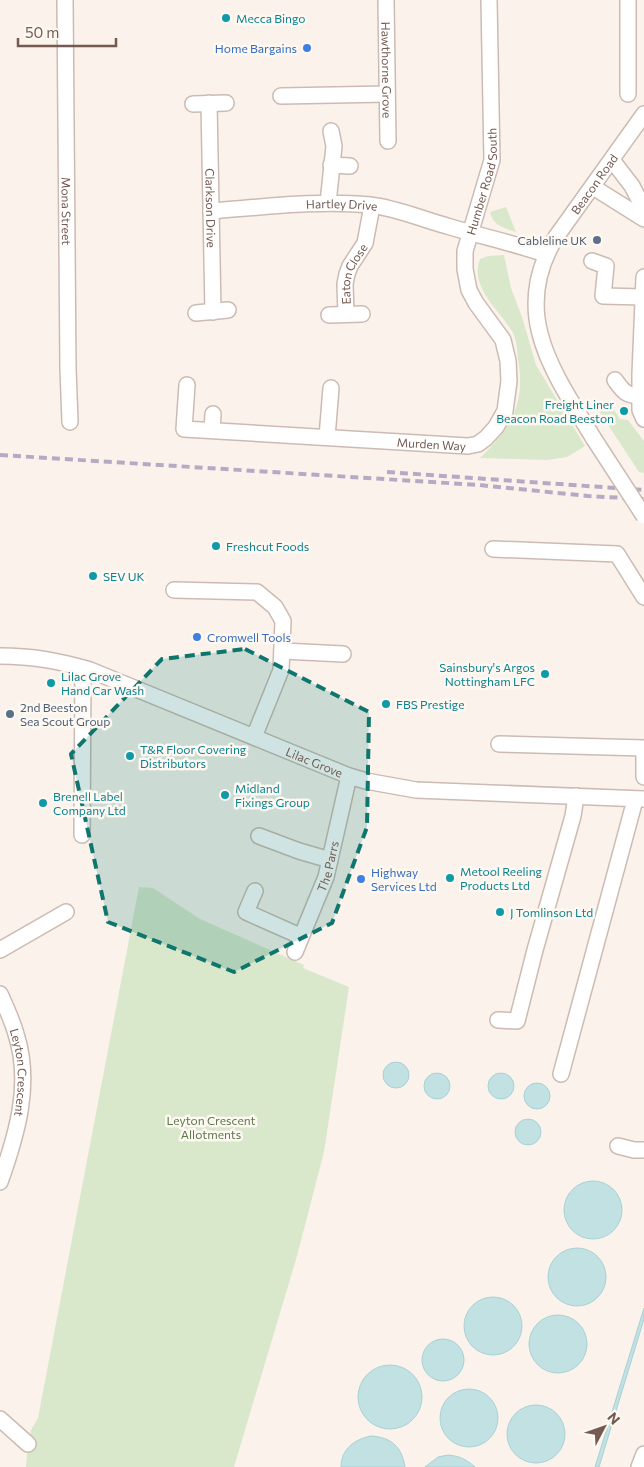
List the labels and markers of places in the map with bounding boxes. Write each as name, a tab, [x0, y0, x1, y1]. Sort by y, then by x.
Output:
place label: Mecca Bingo	[236, 11, 306, 25]
marker: Mecca Bingo	[220, 12, 232, 24]
place label: Home Bargains	[215, 41, 297, 55]
marker: Home Bargains	[301, 42, 313, 54]
place label: Cableline UK	[518, 233, 587, 247]
marker: Cableline UK	[591, 234, 603, 246]
place label: Freight Liner Beacon Road Beeston	[496, 397, 614, 425]
marker: Freight Liner Beacon Road Beeston	[618, 405, 630, 417]
place label: Freshcut Foods	[226, 539, 309, 553]
marker: Freshcut Foods	[210, 540, 222, 552]
place label: SEV UK	[103, 569, 145, 583]
marker: SEV UK	[87, 570, 99, 582]
place label: Cromwell Tools	[207, 630, 291, 644]
marker: Cromwell Tools	[191, 631, 203, 643]
place label: Sainsbury's Argos Nottingham LFC	[439, 660, 535, 688]
marker: Sainsbury's Argos Nottingham LFC	[539, 668, 551, 680]
place label: Lilac Grove Hand Car Wash	[61, 669, 144, 697]
marker: Lilac Grove Hand Car Wash	[45, 677, 57, 689]
place label: FBS Prestige	[396, 697, 465, 711]
marker: FBS Prestige	[380, 698, 392, 710]
place label: 2nd Beeston Sea Scout Group	[20, 700, 110, 728]
marker: 2nd Beeston Sea Scout Group	[4, 708, 16, 720]
place label: T&R Floor Covering Distributors	[140, 742, 247, 770]
marker: T&R Floor Covering Distributors	[124, 750, 136, 762]
place label: Midland Fixings Group	[235, 781, 310, 809]
place label: Brenell Label Company Ltd	[53, 789, 126, 817]
marker: Midland Fixings Group	[219, 789, 231, 801]
marker: Brenell Label Company Ltd	[37, 797, 49, 809]
place label: Metool Reeling Products Ltd	[460, 864, 543, 892]
place label: Highway Services Ltd	[371, 865, 437, 893]
marker: Metool Reeling Products Ltd	[444, 872, 456, 884]
marker: Highway Services Ltd	[355, 873, 367, 885]
place label: J Tomlinson Ltd	[510, 905, 593, 920]
marker: J Tomlinson Ltd	[494, 906, 506, 918]

